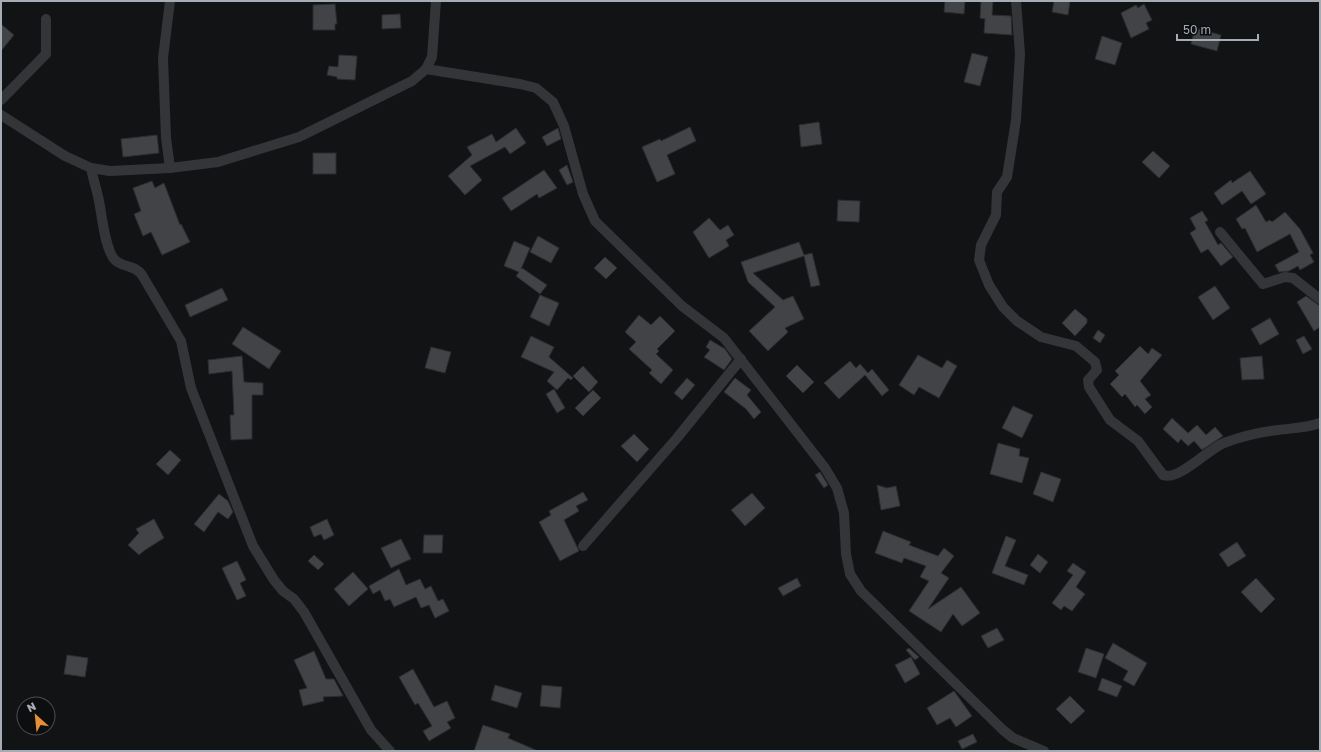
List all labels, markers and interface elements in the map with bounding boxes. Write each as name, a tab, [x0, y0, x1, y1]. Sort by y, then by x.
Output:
scale bar	[1177, 16, 1258, 42]
text: 50 m	[1183, 22, 1211, 37]
north arrow	[16, 696, 56, 736]
text: N	[25, 699, 38, 714]

